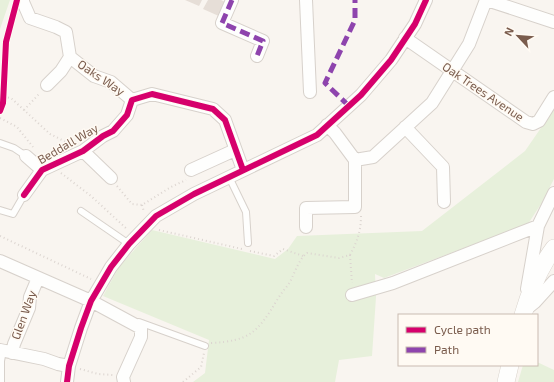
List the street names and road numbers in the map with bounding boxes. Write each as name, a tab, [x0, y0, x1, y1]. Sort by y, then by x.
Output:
street label: Oaks Way	[75, 56, 128, 98]
street label: Oak Trees Avenue	[440, 59, 527, 124]
street label: Beddall Way	[35, 120, 101, 166]
street label: Glen Way	[8, 288, 39, 341]

